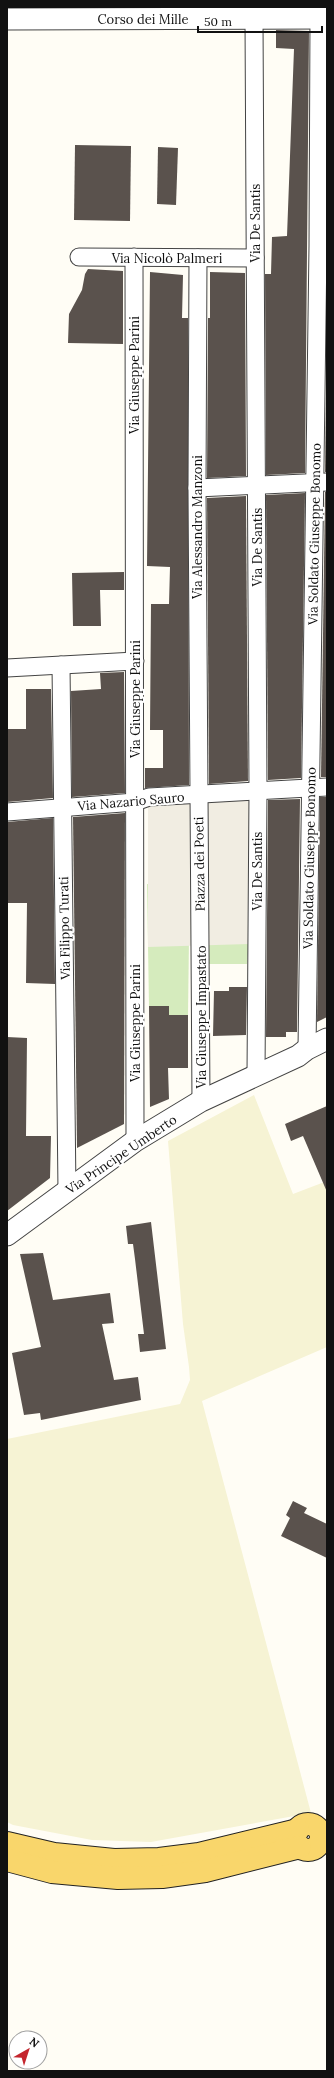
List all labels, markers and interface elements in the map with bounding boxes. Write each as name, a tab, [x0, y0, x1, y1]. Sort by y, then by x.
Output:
scale bar	[198, 8, 322, 34]
street label: Corso dei Mille	[98, 11, 188, 28]
text: 50 m	[204, 14, 232, 29]
street label: Via De Santis	[247, 184, 264, 263]
street label: Via Nicolò Palmeri	[111, 250, 223, 267]
street label: Via Giuseppe Parini	[126, 316, 143, 435]
street label: Via Soldato Giuseppe Bonomo	[304, 443, 325, 626]
street label: Via Alessandro Manzoni	[189, 455, 206, 600]
street label: Via De Santis	[249, 508, 266, 587]
street label: Via Giuseppe Parini	[127, 640, 144, 759]
street label: Via Soldato Giuseppe Bonomo	[299, 767, 320, 950]
street label: Via Nazario Sauro	[76, 788, 186, 815]
street label: Piazza dei Poeti	[190, 816, 209, 911]
street label: Via De Santis	[249, 832, 266, 911]
street label: Via Filippo Turati	[55, 876, 74, 981]
street label: Via Giuseppe Impastato	[193, 945, 210, 1090]
street label: Via Giuseppe Parini	[127, 964, 144, 1083]
street label: Via Principe Umberto	[62, 1111, 180, 1198]
north arrow	[8, 2030, 48, 2070]
text: N	[27, 2034, 42, 2051]

